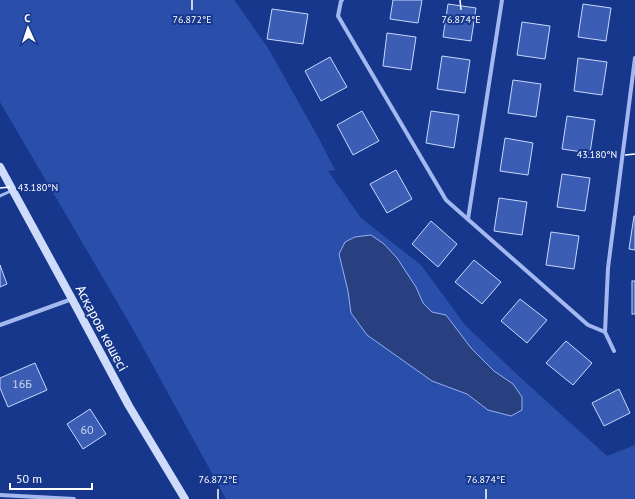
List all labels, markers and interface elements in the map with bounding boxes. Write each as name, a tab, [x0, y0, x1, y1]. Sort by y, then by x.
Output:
north arrow	[8, 8, 48, 48]
text: С	[24, 11, 31, 25]
text: 76.872°E	[173, 13, 212, 26]
text: 76.874°E	[442, 13, 481, 26]
text: 43.180°N	[577, 148, 617, 161]
text: 43.180°N	[18, 181, 58, 194]
street label: Асқаров көшесі	[72, 282, 132, 374]
house number: 16Б	[12, 376, 32, 391]
house number: 60	[80, 422, 94, 437]
scale bar	[10, 465, 92, 491]
text: 50 m	[16, 471, 42, 486]
text: 76.872°E	[199, 473, 238, 486]
text: 76.874°E	[467, 473, 506, 486]

